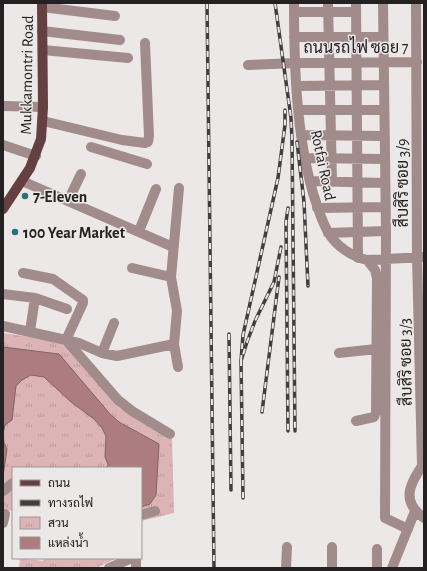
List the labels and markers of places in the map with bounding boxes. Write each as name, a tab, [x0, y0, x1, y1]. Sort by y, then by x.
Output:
place label: 7-Eleven	[33, 189, 87, 205]
marker: 7-Eleven	[20, 191, 30, 201]
place label: 100 Year Market	[23, 225, 126, 241]
marker: 100 Year Market	[10, 227, 20, 237]

